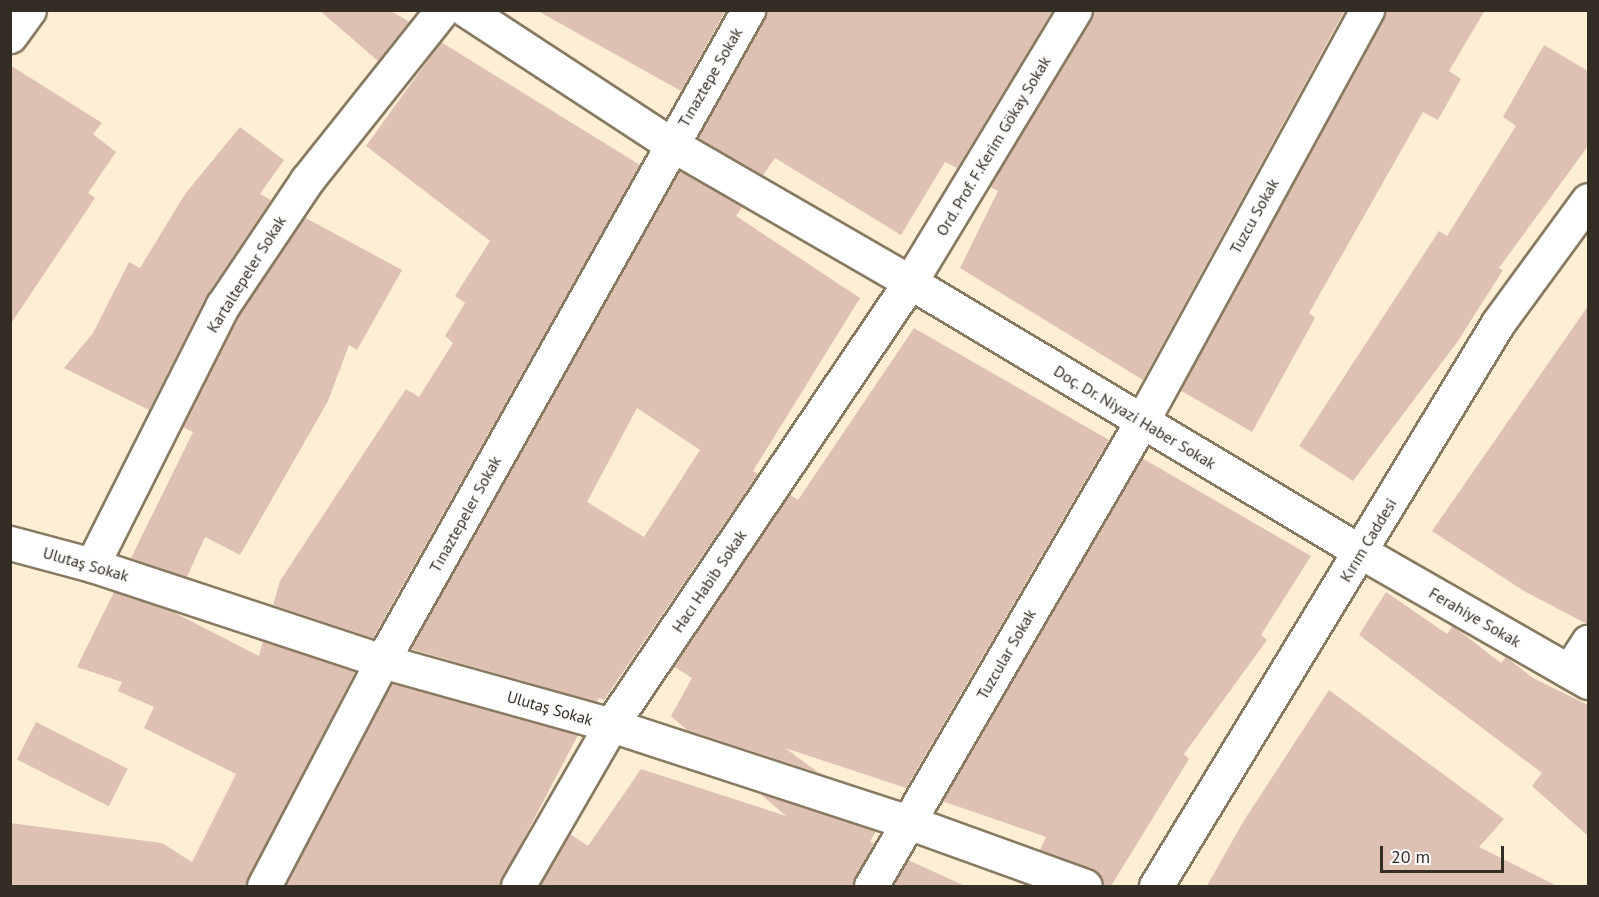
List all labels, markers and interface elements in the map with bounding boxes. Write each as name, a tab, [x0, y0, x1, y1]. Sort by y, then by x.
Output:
street label: Tınaztepe Sokak	[674, 24, 746, 130]
street label: Ord. Prof. F.Kerim Gökay Sokak	[931, 51, 1055, 241]
street label: Tuzcu Sokak	[1225, 175, 1283, 257]
street label: Kartaltepeler Sokak	[202, 212, 290, 336]
street label: Doç. Dr. Niyazi Haber Sokak	[1049, 360, 1221, 474]
street label: Tınaztepeler Sokak	[425, 452, 505, 576]
street label: Kırım Caddesi	[1336, 495, 1400, 585]
street label: Hacı Habib Sokak	[668, 526, 750, 636]
street label: Ulutaş Sokak	[41, 543, 131, 585]
street label: Ferahiye Sokak	[1426, 583, 1524, 651]
street label: Tuzcular Sokak	[972, 605, 1040, 703]
street label: Ulutaş Sokak	[505, 687, 595, 729]
scale bar	[1383, 834, 1508, 872]
text: 20 m	[1391, 845, 1430, 868]

